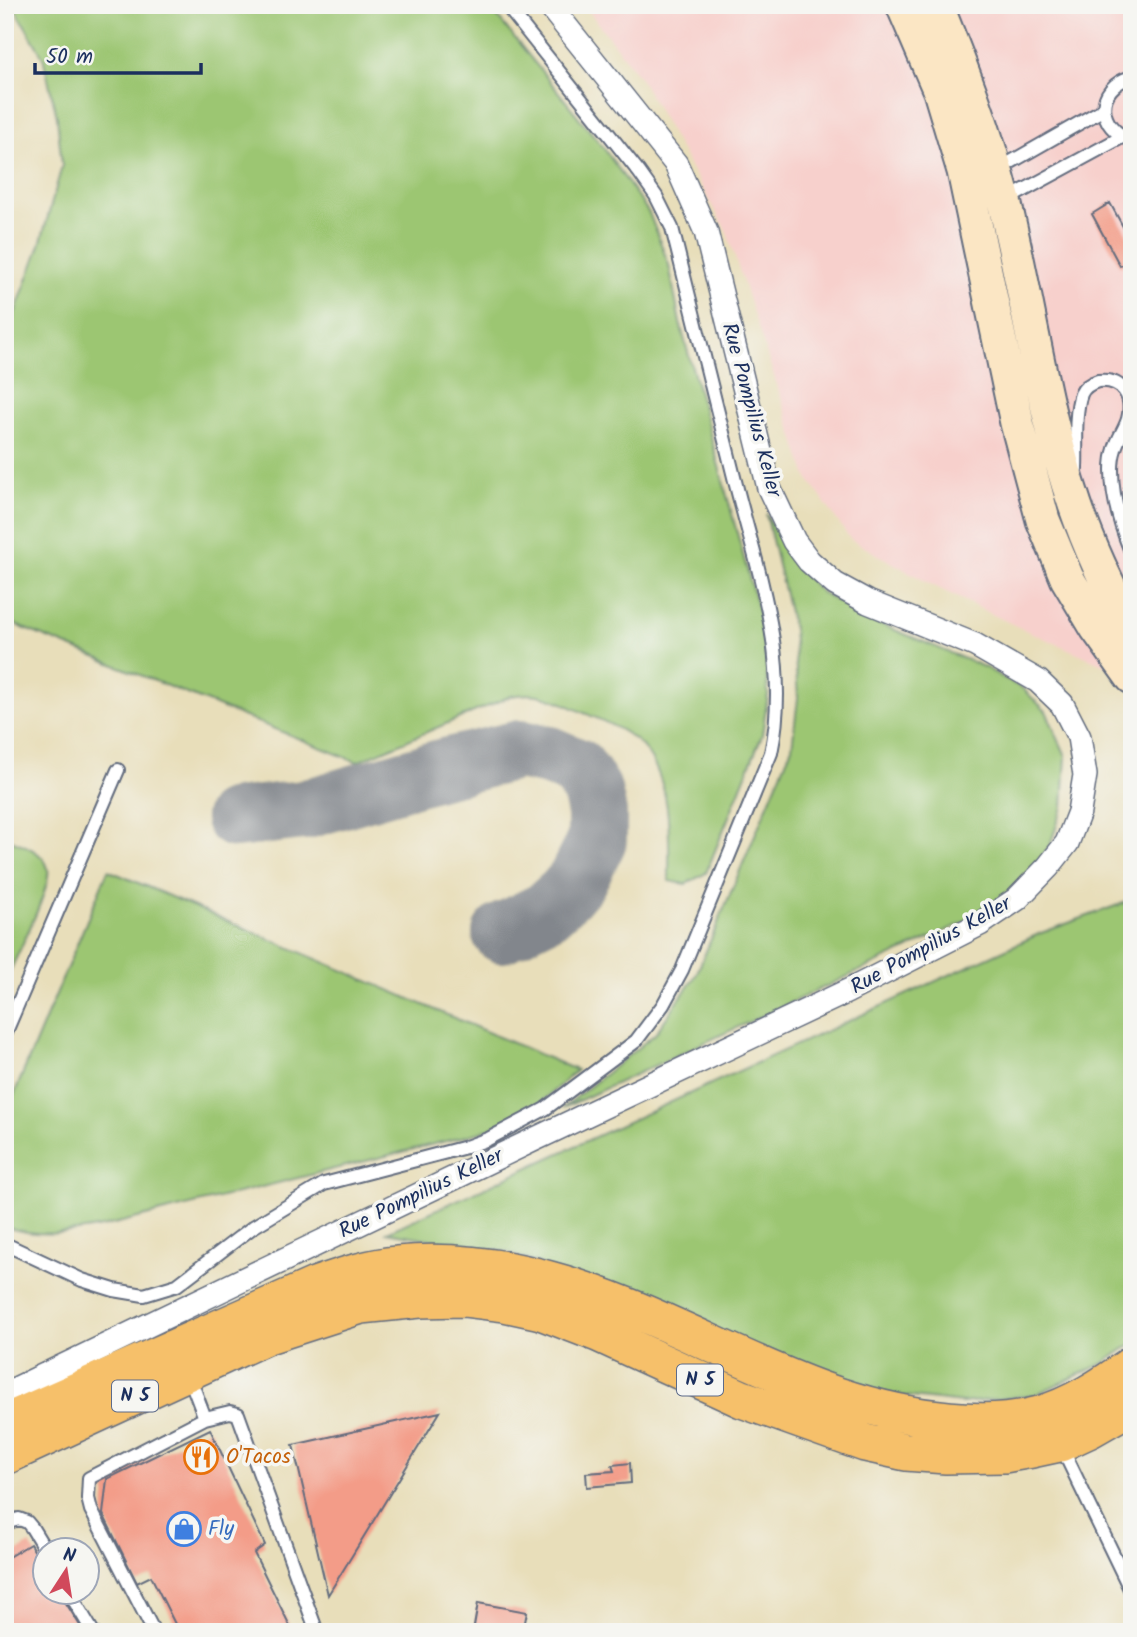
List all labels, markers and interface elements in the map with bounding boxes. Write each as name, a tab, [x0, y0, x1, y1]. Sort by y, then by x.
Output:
scale bar	[35, 32, 201, 76]
text: 50 m	[46, 41, 93, 74]
street label: Rue Pompilius Keller	[712, 319, 790, 502]
street label: Rue Pompilius Keller	[845, 888, 1018, 1004]
street label: Rue Pompilius Keller	[333, 1139, 510, 1248]
road number: N 5	[677, 1364, 723, 1396]
road number: N 5	[112, 1380, 158, 1412]
restaurant icon: O'Tacos	[182, 1438, 220, 1476]
place label: O'Tacos	[226, 1441, 291, 1474]
shop icon: Fly	[165, 1510, 203, 1548]
place label: Fly	[208, 1513, 234, 1546]
north arrow	[32, 1536, 102, 1606]
text: N	[60, 1540, 78, 1572]

